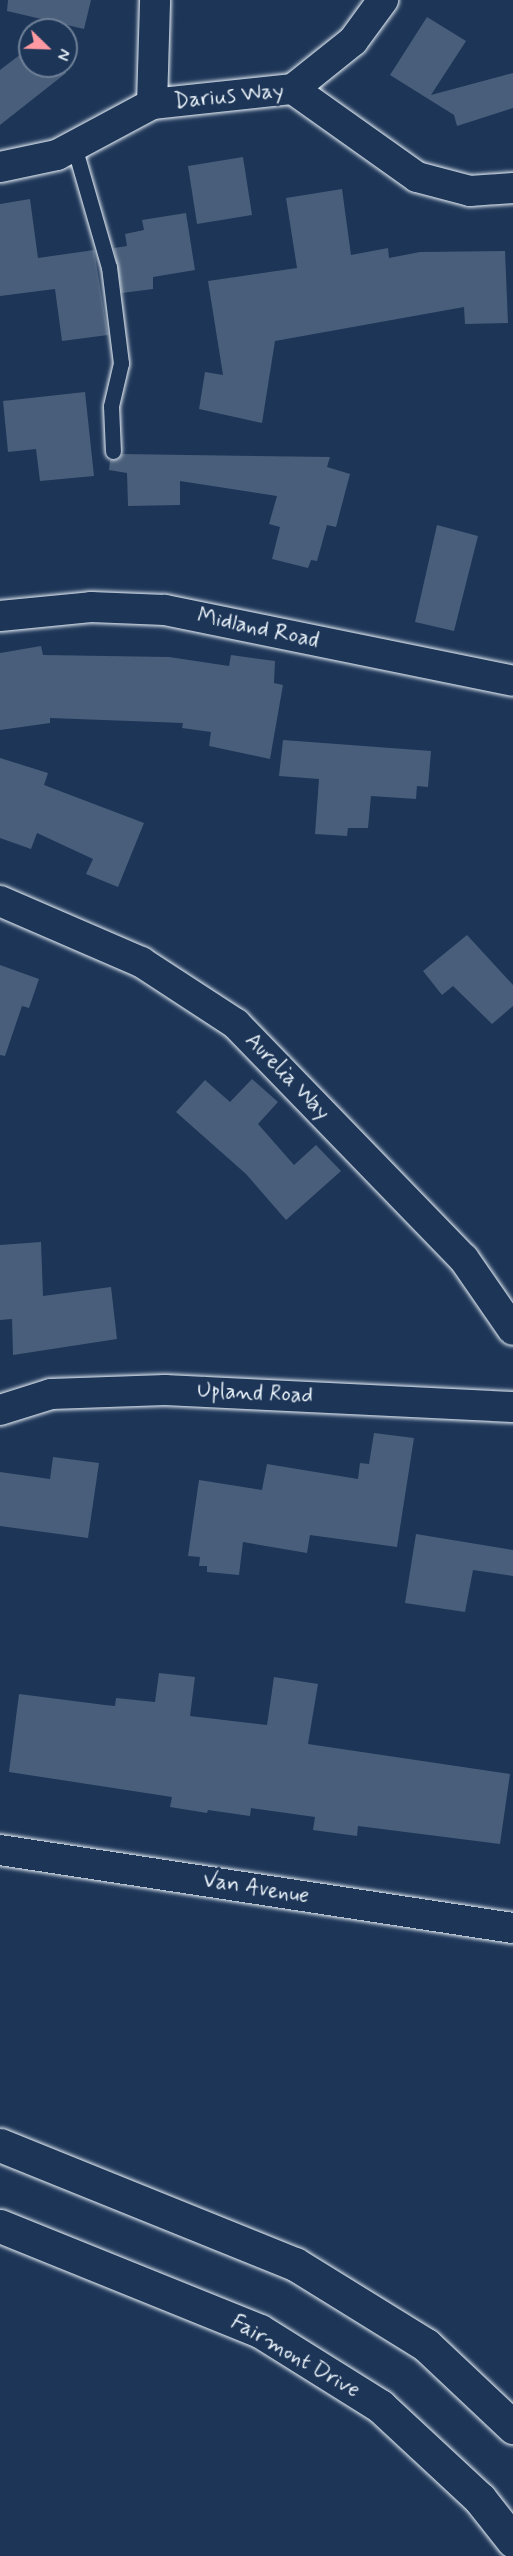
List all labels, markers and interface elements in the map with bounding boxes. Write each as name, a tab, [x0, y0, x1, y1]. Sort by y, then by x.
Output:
north arrow	[18, 18, 78, 78]
text: N	[51, 45, 75, 63]
street label: Darius Way	[173, 78, 285, 116]
street label: Midland Road	[195, 603, 321, 655]
street label: Aurelia Way	[238, 1027, 336, 1127]
street label: Upland Road	[196, 1378, 314, 1410]
street label: Van Avenue	[199, 1867, 313, 1911]
street label: Fairmont Drive	[227, 2310, 363, 2404]

